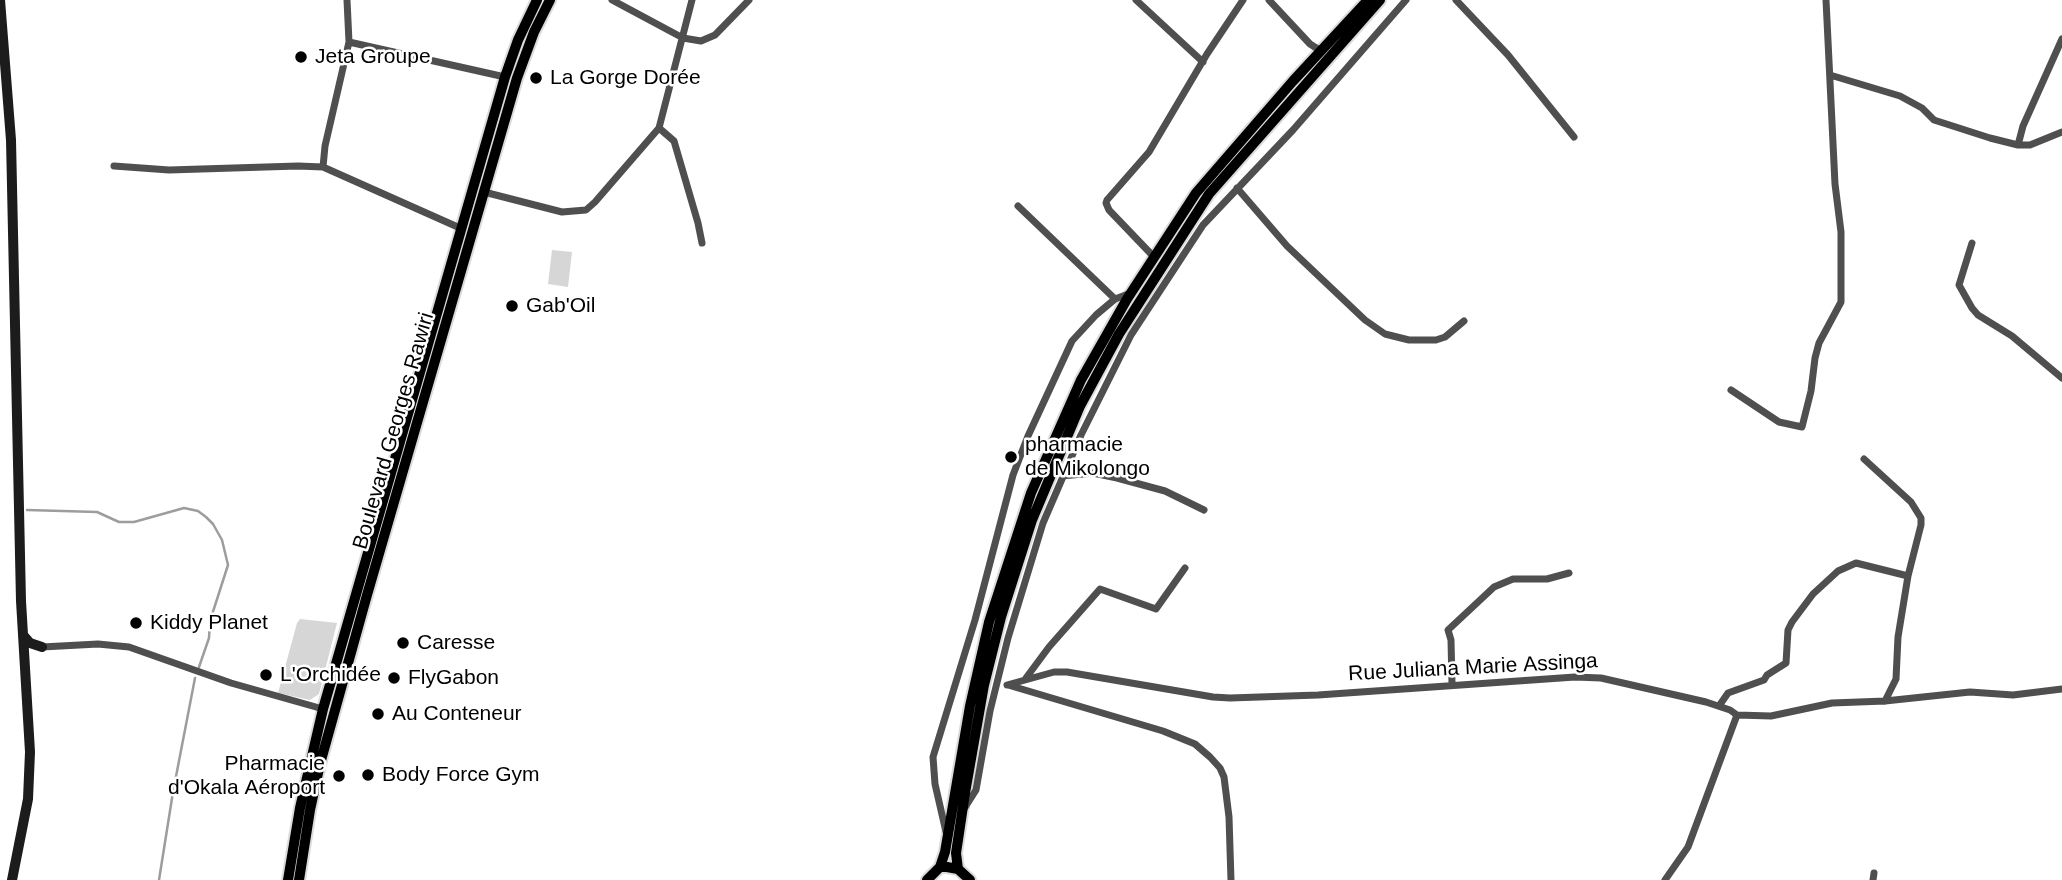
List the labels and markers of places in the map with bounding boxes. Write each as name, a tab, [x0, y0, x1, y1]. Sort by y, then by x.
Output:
place label: Jeta Groupe	[315, 44, 431, 70]
marker: Jeta Groupe	[293, 49, 309, 65]
place label: La Gorge Dorée	[550, 65, 701, 91]
marker: La Gorge Dorée	[528, 70, 544, 86]
place label: Gab'Oil	[526, 293, 595, 319]
marker: Gab'Oil	[504, 298, 520, 314]
place label: pharmacie de Mikolongo	[1025, 432, 1150, 482]
marker: pharmacie de Mikolongo	[1003, 449, 1019, 465]
place label: Kiddy Planet	[150, 610, 268, 636]
marker: Kiddy Planet	[128, 615, 144, 631]
place label: Caresse	[417, 630, 495, 656]
marker: Caresse	[395, 635, 411, 651]
place label: L'Orchidée	[280, 662, 381, 688]
place label: FlyGabon	[408, 665, 499, 691]
marker: L'Orchidée	[258, 667, 274, 683]
marker: FlyGabon	[386, 670, 402, 686]
place label: Au Conteneur	[392, 701, 522, 727]
marker: Au Conteneur	[370, 706, 386, 722]
place label: Pharmacie d'Okala Aéroport	[168, 751, 325, 801]
place label: Body Force Gym	[382, 762, 540, 788]
marker: Body Force Gym	[360, 767, 376, 783]
marker: Pharmacie d'Okala Aéroport	[331, 768, 347, 784]

